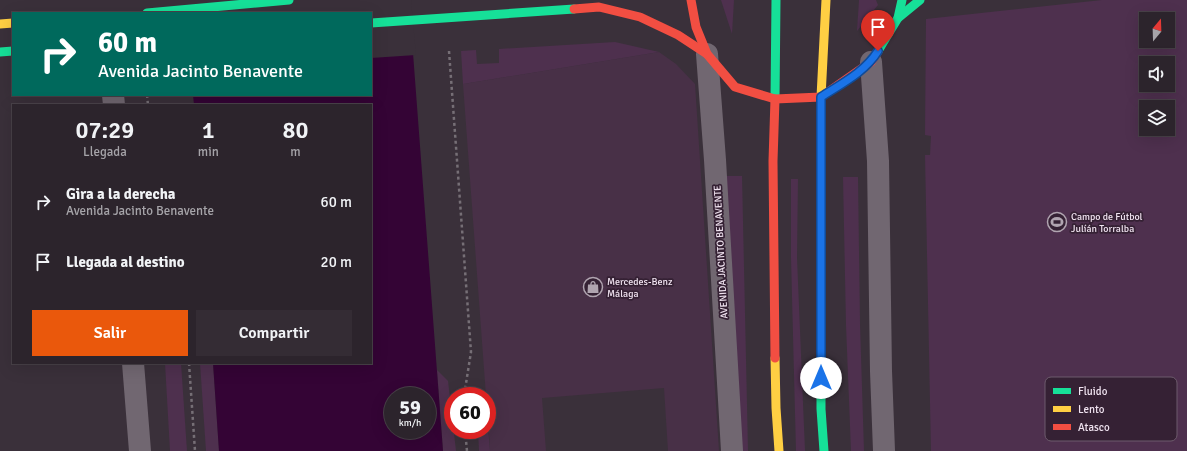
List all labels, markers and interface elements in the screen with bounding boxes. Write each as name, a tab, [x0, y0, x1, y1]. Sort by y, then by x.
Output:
pin	[861, 10, 895, 51]
north arrow	[1139, 12, 1175, 48]
map controls	[1139, 12, 1175, 136]
icon: arrive	[867, 16, 889, 38]
text: 60 m	[98, 26, 157, 60]
icon: right	[32, 28, 84, 80]
button: sound	[1139, 56, 1175, 92]
text: Avenida Jacinto Benavente	[98, 60, 303, 82]
button: layers	[1139, 100, 1175, 136]
text: 07:29	[76, 115, 134, 145]
text: 1	[202, 115, 215, 145]
text: 80	[282, 115, 308, 145]
text: Llegada	[83, 144, 127, 160]
text: min	[198, 144, 219, 160]
text: m	[290, 144, 301, 160]
text: Gira a la derecha	[66, 185, 176, 203]
street label: AVENIDA JACINTO BENAVENTE	[711, 185, 730, 319]
icon: right	[32, 191, 54, 213]
text: 60 m	[321, 193, 352, 211]
text: Avenida Jacinto Benavente	[66, 203, 214, 219]
sports icon: Campo de Fútbol Julíán Torralba	[1046, 211, 1068, 233]
place label: Campo de Fútbol Julíán Torralba	[1071, 211, 1143, 235]
icon: arrive	[32, 251, 54, 273]
text: Llegada al destino	[66, 253, 185, 271]
text: 20 m	[321, 253, 352, 271]
shop icon: Mercedes-Benz Málaga	[582, 276, 604, 298]
place label: Mercedes-Benz Málaga	[607, 276, 673, 300]
button: Salir	[32, 310, 188, 356]
button: Compartir	[196, 310, 352, 356]
position arrow	[800, 357, 842, 399]
legend	[1045, 377, 1177, 441]
text: Fluido	[1078, 385, 1108, 398]
speed limit sign: 60	[444, 387, 496, 439]
text: 59	[399, 395, 421, 420]
text: Lento	[1078, 403, 1105, 416]
text: km/h	[399, 417, 421, 429]
text: Atasco	[1078, 421, 1110, 434]

